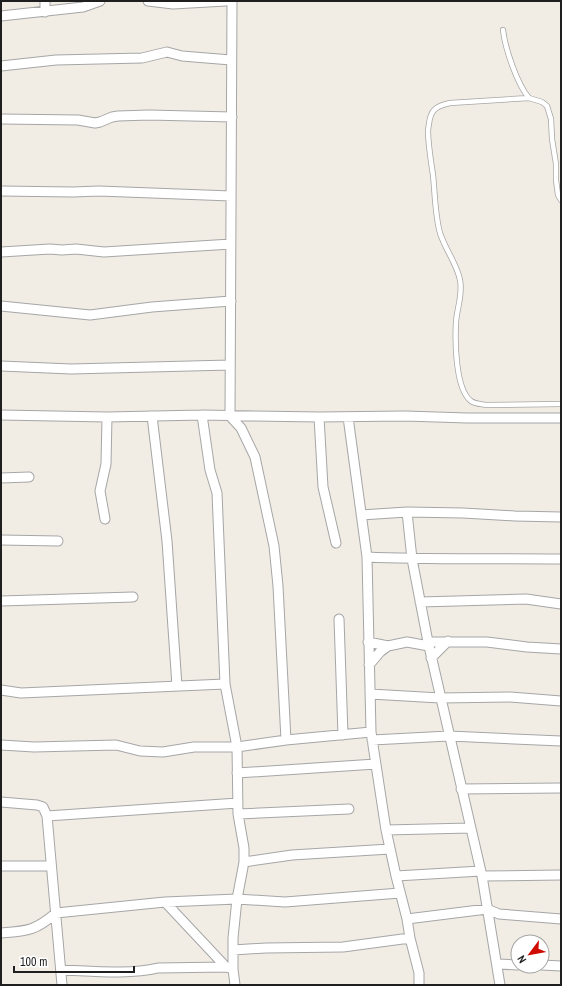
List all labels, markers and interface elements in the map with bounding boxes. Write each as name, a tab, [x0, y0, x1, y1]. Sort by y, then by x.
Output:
north arrow	[510, 934, 550, 974]
scale bar	[14, 948, 134, 974]
text: N	[514, 953, 529, 966]
text: 100 m	[20, 954, 47, 970]

